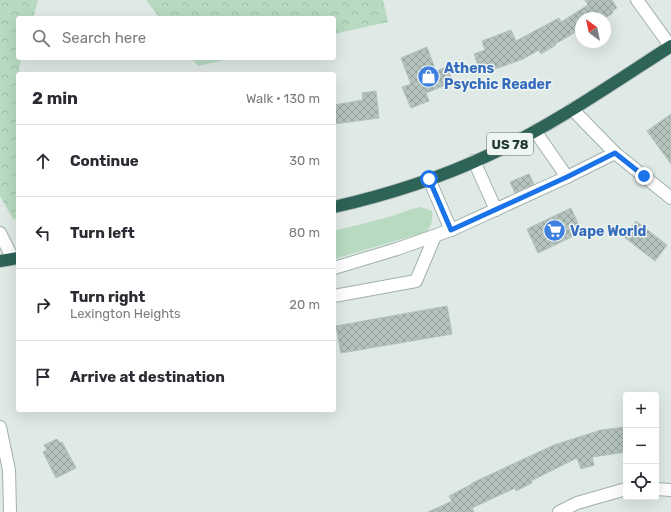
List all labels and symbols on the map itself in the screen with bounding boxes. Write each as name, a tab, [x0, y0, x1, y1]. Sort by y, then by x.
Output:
north arrow	[575, 12, 611, 48]
place label: Athens Psychic Reader	[444, 60, 552, 93]
shop icon: Athens Psychic Reader	[416, 63, 442, 89]
road number: US 78	[487, 133, 533, 155]
route end	[635, 167, 653, 185]
route start	[420, 170, 438, 188]
supermarket icon: Vape World	[542, 218, 568, 244]
place label: Vape World	[570, 223, 646, 240]

